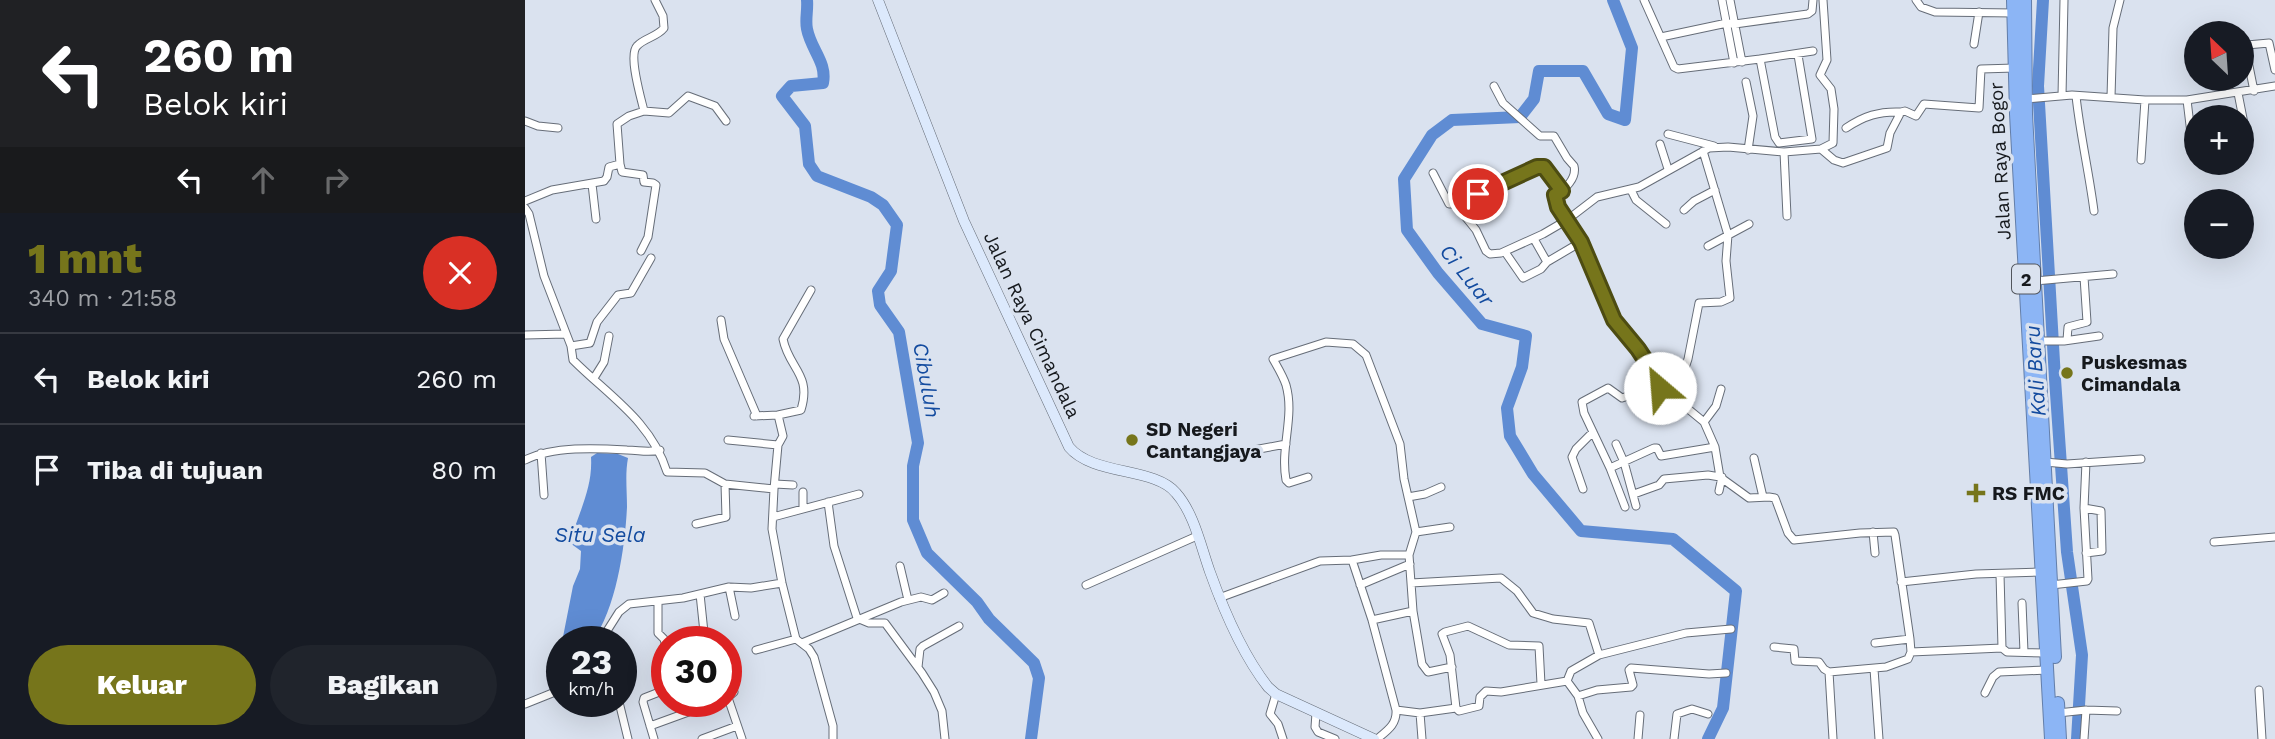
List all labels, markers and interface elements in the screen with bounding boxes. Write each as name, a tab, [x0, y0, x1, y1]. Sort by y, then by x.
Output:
north arrow	[2184, 21, 2254, 91]
map controls	[2184, 21, 2254, 259]
text: 260 m	[143, 26, 294, 84]
icon: left	[28, 28, 119, 119]
street label: Jalan Raya Bogor	[1984, 81, 2016, 241]
text: Belok kiri	[143, 85, 288, 123]
button: +	[2184, 105, 2254, 175]
icon: left	[171, 161, 209, 199]
icon: ahead	[244, 161, 282, 199]
icon: right	[317, 161, 355, 199]
pin	[1448, 164, 1508, 224]
icon: arrive	[1459, 175, 1497, 213]
button: −	[2184, 189, 2254, 259]
street label: Jalan Raya Cimandala	[979, 228, 1085, 422]
text: 1 mnt	[28, 234, 142, 283]
button: close	[423, 236, 497, 310]
water label: Ci Luar	[1435, 239, 1500, 312]
road number: 2	[2012, 264, 2040, 293]
text: 340 m · 21:58	[28, 285, 177, 312]
water label: Kali Baru	[2019, 325, 2051, 417]
water label: Cibuluh	[908, 340, 946, 420]
position arrow	[1623, 351, 1697, 425]
place label: Puskesmas Cimandala	[2081, 351, 2187, 396]
icon: left	[28, 360, 66, 398]
text: Belok kiri	[87, 364, 210, 394]
text: 260 m	[416, 364, 497, 394]
marker: Puskesmas Cimandala	[2059, 365, 2075, 381]
place label: SD Negeri Cantangjaya	[1146, 418, 1261, 463]
marker: SD Negeri Cantangjaya	[1124, 432, 1140, 448]
icon: arrive	[28, 451, 66, 489]
text: Tiba di tujuan	[87, 455, 263, 485]
text: 80 m	[431, 455, 497, 485]
place label: RS FMC	[1992, 482, 2065, 505]
marker: RS FMC	[1966, 483, 1986, 503]
water label: Situ Sela	[554, 522, 646, 547]
speed limit sign: 30	[651, 626, 742, 717]
text: 23	[571, 641, 612, 683]
button: Keluar	[28, 645, 256, 725]
button: Bagikan	[270, 645, 497, 725]
text: km/h	[568, 678, 615, 699]

